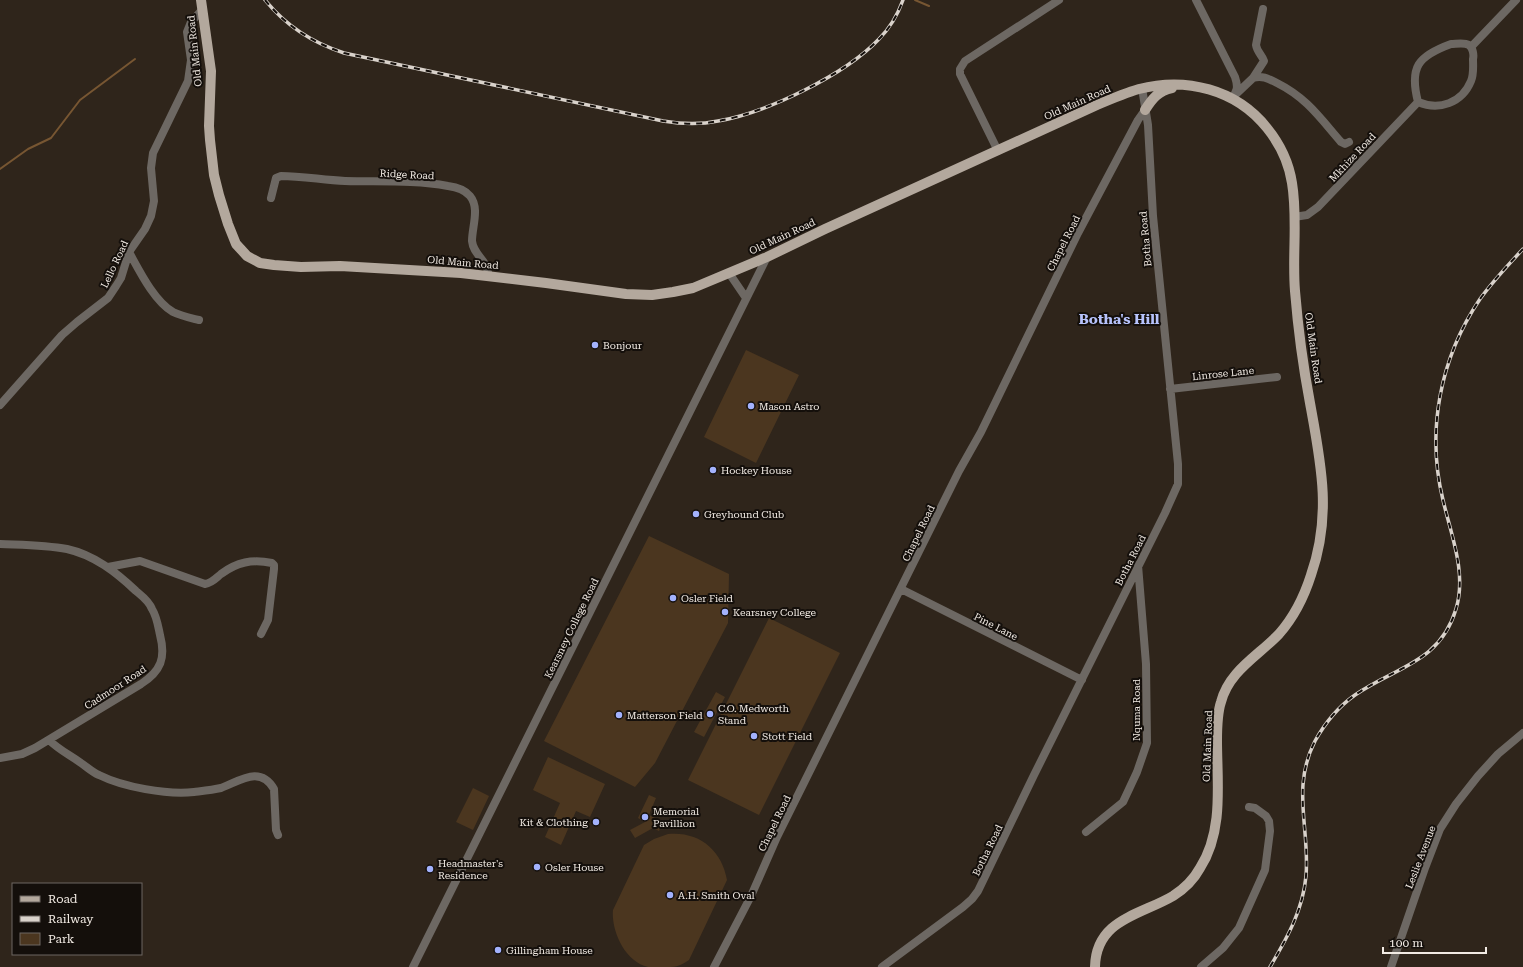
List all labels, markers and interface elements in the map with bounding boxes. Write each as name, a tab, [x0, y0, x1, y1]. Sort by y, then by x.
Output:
street label: Old Main Road	[185, 14, 204, 87]
street label: Old Main Road	[1042, 83, 1113, 122]
street label: Mkhize Road	[1327, 130, 1378, 184]
street label: Ridge Road	[379, 168, 435, 181]
street label: Botha Road	[1138, 210, 1153, 267]
street label: Chapel Road	[1045, 213, 1082, 273]
street label: Old Main Road	[747, 216, 817, 257]
street label: Lello Road	[99, 238, 130, 290]
street label: Old Main Road	[427, 254, 500, 271]
district label: Botha's Hill	[1079, 311, 1160, 327]
street label: Old Main Road	[1303, 312, 1324, 385]
marker: Bonjour	[590, 340, 600, 350]
place label: Bonjour	[603, 340, 642, 351]
street label: Linrose Lane	[1191, 365, 1255, 382]
marker: Mason Astro	[746, 401, 756, 411]
place label: Mason Astro	[759, 401, 819, 412]
marker: Hockey House	[708, 465, 718, 475]
place label: Hockey House	[721, 465, 792, 476]
street label: Chapel Road	[900, 503, 937, 563]
marker: Greyhound Club	[691, 509, 701, 519]
place label: Greyhound Club	[704, 509, 784, 520]
street label: Botha Road	[1113, 532, 1148, 587]
street label: Kearsney College Road	[542, 576, 601, 680]
marker: Osler Field	[668, 593, 678, 603]
place label: Osler Field	[681, 593, 734, 604]
marker: Kearsney College	[720, 607, 730, 617]
place label: Kearsney College	[733, 607, 816, 618]
street label: Pine Lane	[972, 611, 1020, 642]
street label: Cadmoor Road	[82, 663, 149, 712]
street label: Nquma Road	[1131, 678, 1142, 741]
place label: C.O. Medworth Stand	[718, 703, 790, 726]
marker: C.O. Medworth Stand	[705, 709, 715, 719]
street label: Old Main Road	[1201, 709, 1214, 782]
marker: Matterson Field	[614, 710, 624, 720]
place label: Matterson Field	[627, 710, 703, 721]
marker: Stott Field	[749, 731, 759, 741]
place label: Stott Field	[762, 731, 813, 742]
street label: Chapel Road	[756, 793, 793, 853]
place label: Memorial Pavillion	[653, 806, 699, 829]
marker: Memorial Pavillion	[640, 812, 650, 822]
place label: Kit & Clothing	[519, 817, 588, 828]
marker: Kit & Clothing	[591, 817, 601, 827]
street label: Botha Road	[970, 822, 1005, 878]
street label: Leslie Avenue	[1403, 824, 1438, 890]
place label: Headmaster's Residence	[438, 858, 503, 881]
marker: Osler House	[532, 862, 542, 872]
place label: Osler House	[545, 862, 604, 873]
marker: Headmaster's Residence	[425, 864, 435, 874]
legend	[12, 883, 142, 955]
marker: A.H. Smith Oval	[665, 890, 675, 900]
place label: A.H. Smith Oval	[678, 890, 755, 901]
text: Road	[48, 892, 78, 906]
text: Railway	[48, 912, 94, 926]
scale bar	[1383, 929, 1486, 955]
text: Park	[48, 932, 75, 946]
text: 100 m	[1389, 936, 1423, 950]
marker: Gillingham House	[493, 945, 503, 955]
place label: Gillingham House	[506, 945, 593, 956]

